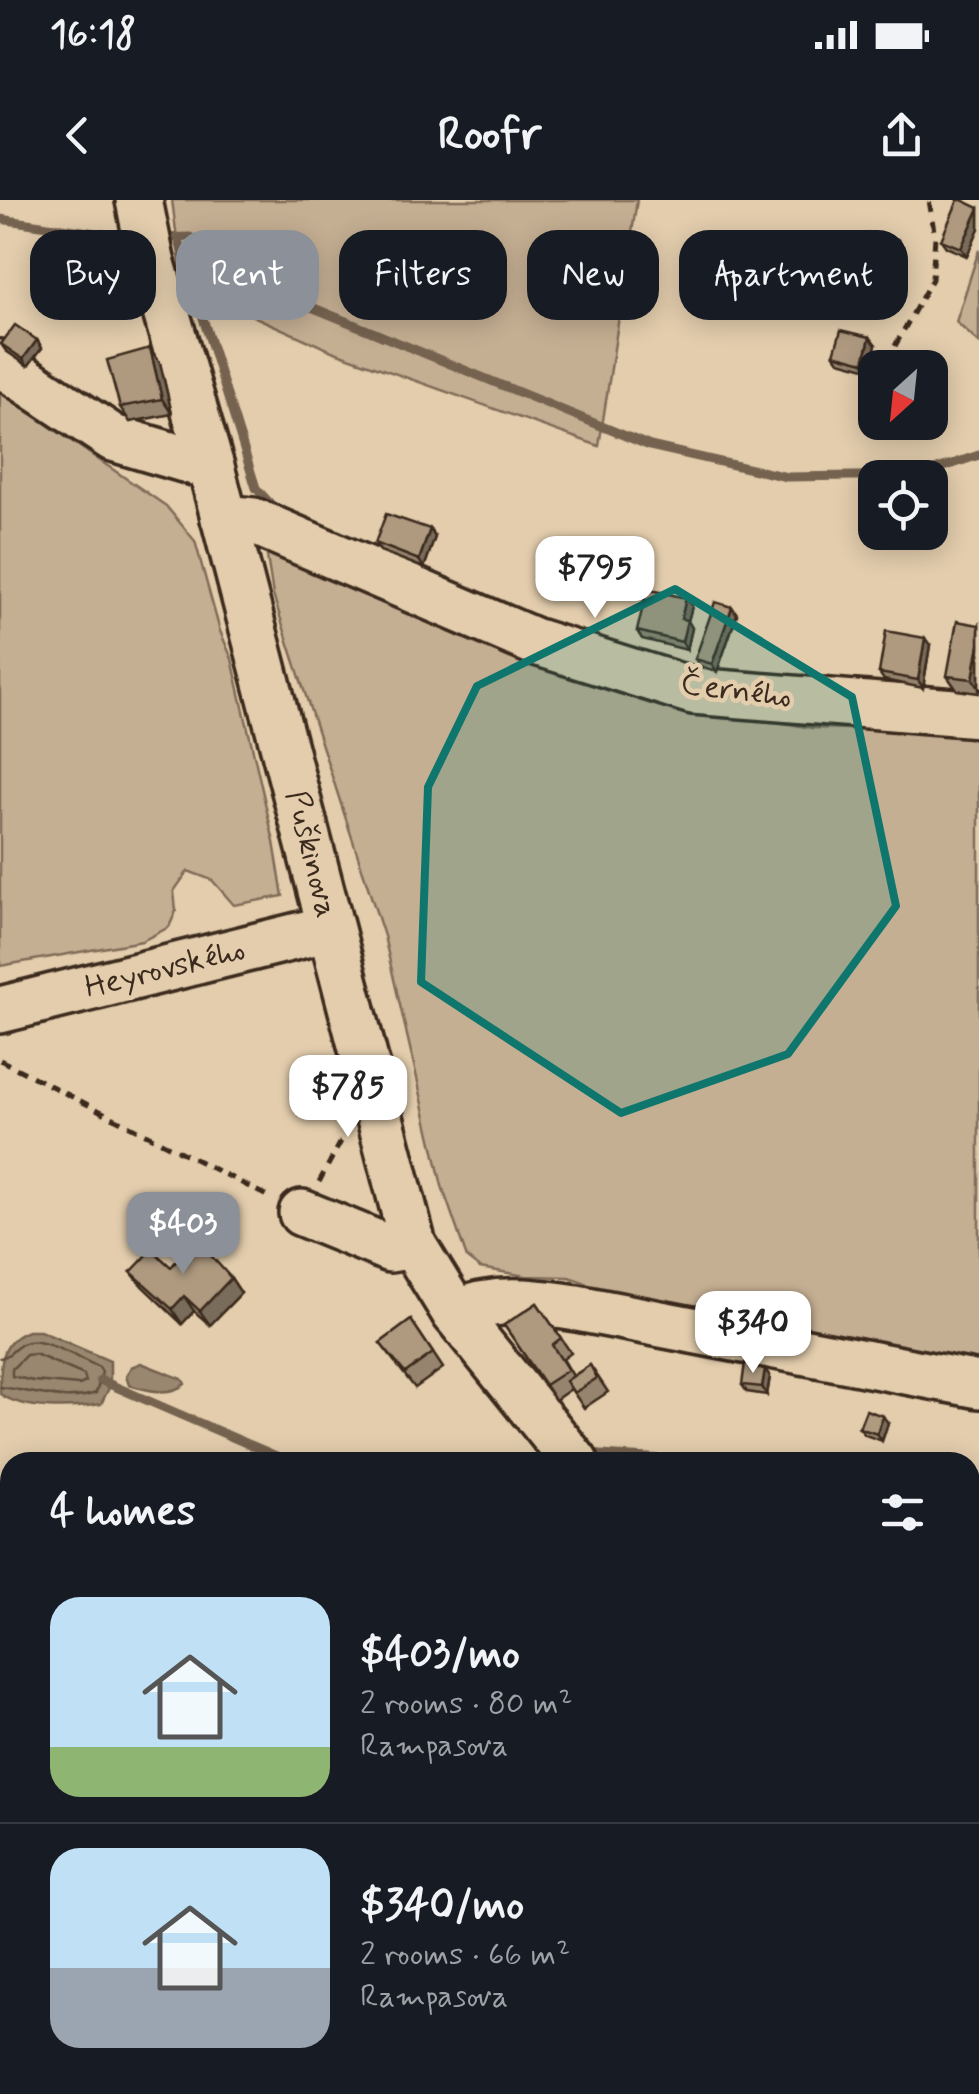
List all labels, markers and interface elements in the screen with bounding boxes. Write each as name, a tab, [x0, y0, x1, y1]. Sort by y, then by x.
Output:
text: 16:18	[50, 11, 136, 60]
text: Roofr	[438, 106, 541, 165]
icon: back	[50, 108, 105, 163]
icon: share	[874, 108, 929, 163]
chip: Buy	[30, 230, 156, 320]
chip: Rent	[176, 230, 319, 320]
chip: Filters	[339, 230, 507, 320]
chip: New	[527, 230, 659, 320]
chip: Apartment	[679, 230, 908, 320]
north arrow	[858, 350, 948, 440]
map controls	[858, 350, 948, 550]
button: locate	[858, 460, 948, 550]
pin: $795	[536, 536, 654, 621]
text: $795	[557, 547, 633, 589]
street label: Černého	[678, 663, 794, 719]
street label: Puškinova	[275, 786, 347, 922]
street label: Heyrovského	[81, 929, 249, 1009]
pin: $785	[289, 1055, 407, 1140]
text: $785	[311, 1066, 385, 1108]
pin: $403	[124, 1192, 242, 1277]
text: $403	[149, 1203, 217, 1245]
pin: $340	[694, 1291, 812, 1376]
text: $340	[717, 1302, 789, 1344]
text: 4 homes	[50, 1485, 196, 1540]
icon: filters	[875, 1485, 930, 1540]
text: $403/mo	[360, 1628, 520, 1683]
icon: home	[130, 1637, 250, 1757]
text: 2 rooms · 80 m²	[360, 1683, 573, 1725]
text: Rampasova	[360, 1725, 508, 1767]
text: $340/mo	[360, 1879, 524, 1934]
icon: home	[130, 1888, 250, 2008]
text: 2 rooms · 66 m²	[360, 1934, 570, 1976]
text: Rampasova	[360, 1976, 508, 2018]

